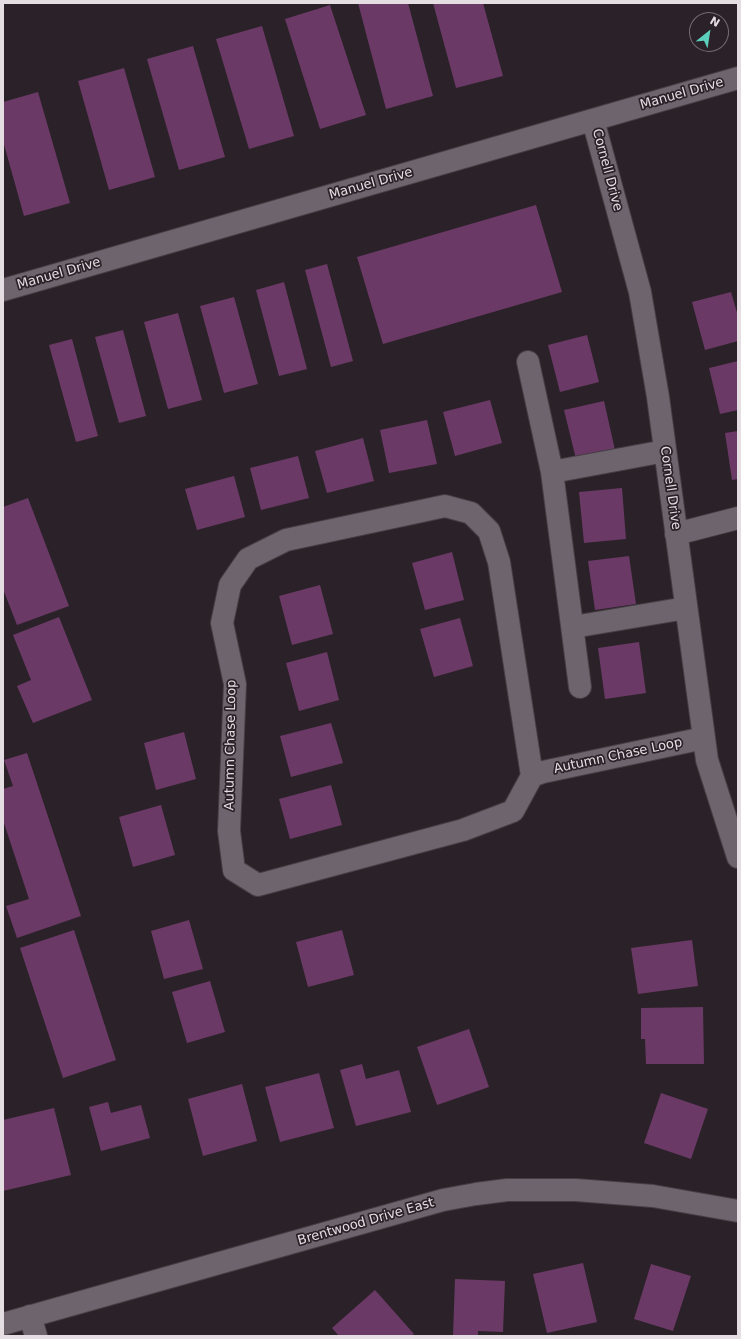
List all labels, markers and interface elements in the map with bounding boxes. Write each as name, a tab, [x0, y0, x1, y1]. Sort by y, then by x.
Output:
north arrow	[689, 12, 729, 52]
text: N	[708, 14, 722, 30]
street label: Manuel Drive	[638, 75, 726, 113]
street label: Cornell Drive	[589, 127, 625, 213]
street label: Manuel Drive	[327, 165, 415, 203]
street label: Manuel Drive	[15, 255, 103, 293]
street label: Cornell Drive	[656, 445, 684, 531]
street label: Autumn Chase Loop	[222, 679, 240, 811]
street label: Autumn Chase Loop	[552, 735, 684, 777]
street label: Brentwood Drive East	[296, 1195, 436, 1249]

